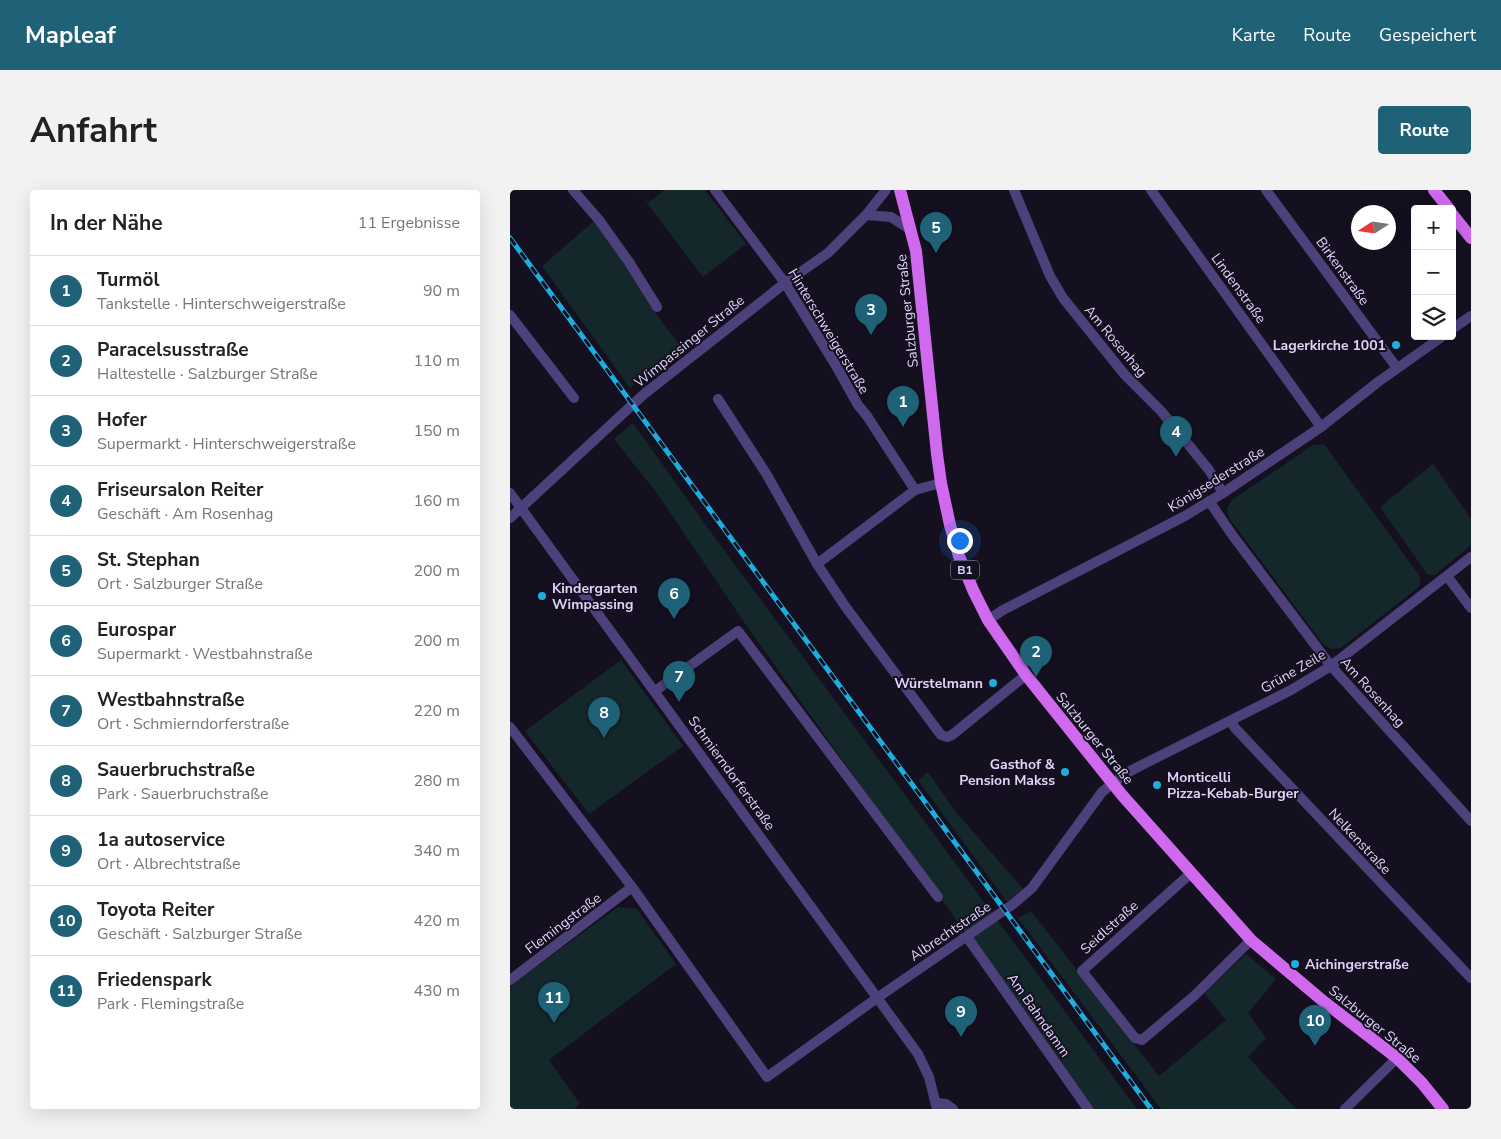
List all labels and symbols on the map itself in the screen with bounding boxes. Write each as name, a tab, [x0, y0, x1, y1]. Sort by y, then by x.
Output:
north arrow	[1351, 205, 1396, 250]
pin: 5	[920, 212, 952, 253]
street label: Birkenstraße	[1311, 233, 1374, 309]
street label: Lindenstraße	[1207, 249, 1270, 327]
street label: Salzburger Straße	[892, 253, 923, 369]
street label: Hinterschweigerstraße	[784, 265, 874, 397]
street label: Wimpassinger Straße	[630, 291, 749, 392]
pin: 3	[855, 294, 887, 335]
street label: Am Rosenhag	[1080, 301, 1151, 381]
place label: Lagerkirche 1001	[1273, 336, 1386, 355]
marker: Lagerkirche 1001	[1390, 339, 1402, 351]
pin: 1	[887, 386, 919, 427]
pin: 4	[1160, 416, 1192, 457]
street label: Königsederstraße	[1164, 442, 1268, 517]
your location	[947, 528, 973, 554]
road number: B1	[951, 560, 979, 580]
pin: 6	[658, 578, 690, 619]
place label: Kindergarten Wimpassing	[552, 579, 638, 614]
marker: Kindergarten Wimpassing	[536, 590, 548, 602]
pin: 2	[1020, 636, 1052, 677]
street label: Grüne Zeile	[1257, 645, 1329, 698]
street label: Am Rosenhag	[1336, 653, 1409, 732]
pin: 7	[663, 661, 695, 702]
place label: Würstelmann	[894, 674, 983, 693]
marker: Würstelmann	[987, 677, 999, 689]
street label: Salzburger Straße	[1051, 688, 1138, 788]
pin: 8	[588, 697, 620, 738]
street label: Schmierndorferstraße	[684, 712, 780, 834]
place label: Gasthof & Pension Makss	[959, 755, 1056, 790]
marker: Gasthof & Pension Makss	[1059, 766, 1071, 778]
place label: Monticelli Pizza-Kebab-Burger	[1167, 768, 1299, 803]
marker: Monticelli Pizza-Kebab-Burger	[1151, 779, 1163, 791]
street label: Nelkenstraße	[1324, 804, 1395, 879]
street label: Flemingstraße	[521, 889, 605, 958]
street label: Seidlstraße	[1076, 896, 1142, 958]
street label: Albrechtstraße	[906, 897, 995, 966]
place label: Aichingerstraße	[1305, 955, 1409, 974]
marker: Aichingerstraße	[1289, 958, 1301, 970]
street label: Am Bahndamm	[1003, 970, 1075, 1061]
street label: Salzburger Straße	[1325, 981, 1425, 1068]
pin: 11	[538, 982, 570, 1023]
pin: 9	[945, 996, 977, 1037]
pin: 10	[1299, 1005, 1331, 1046]

